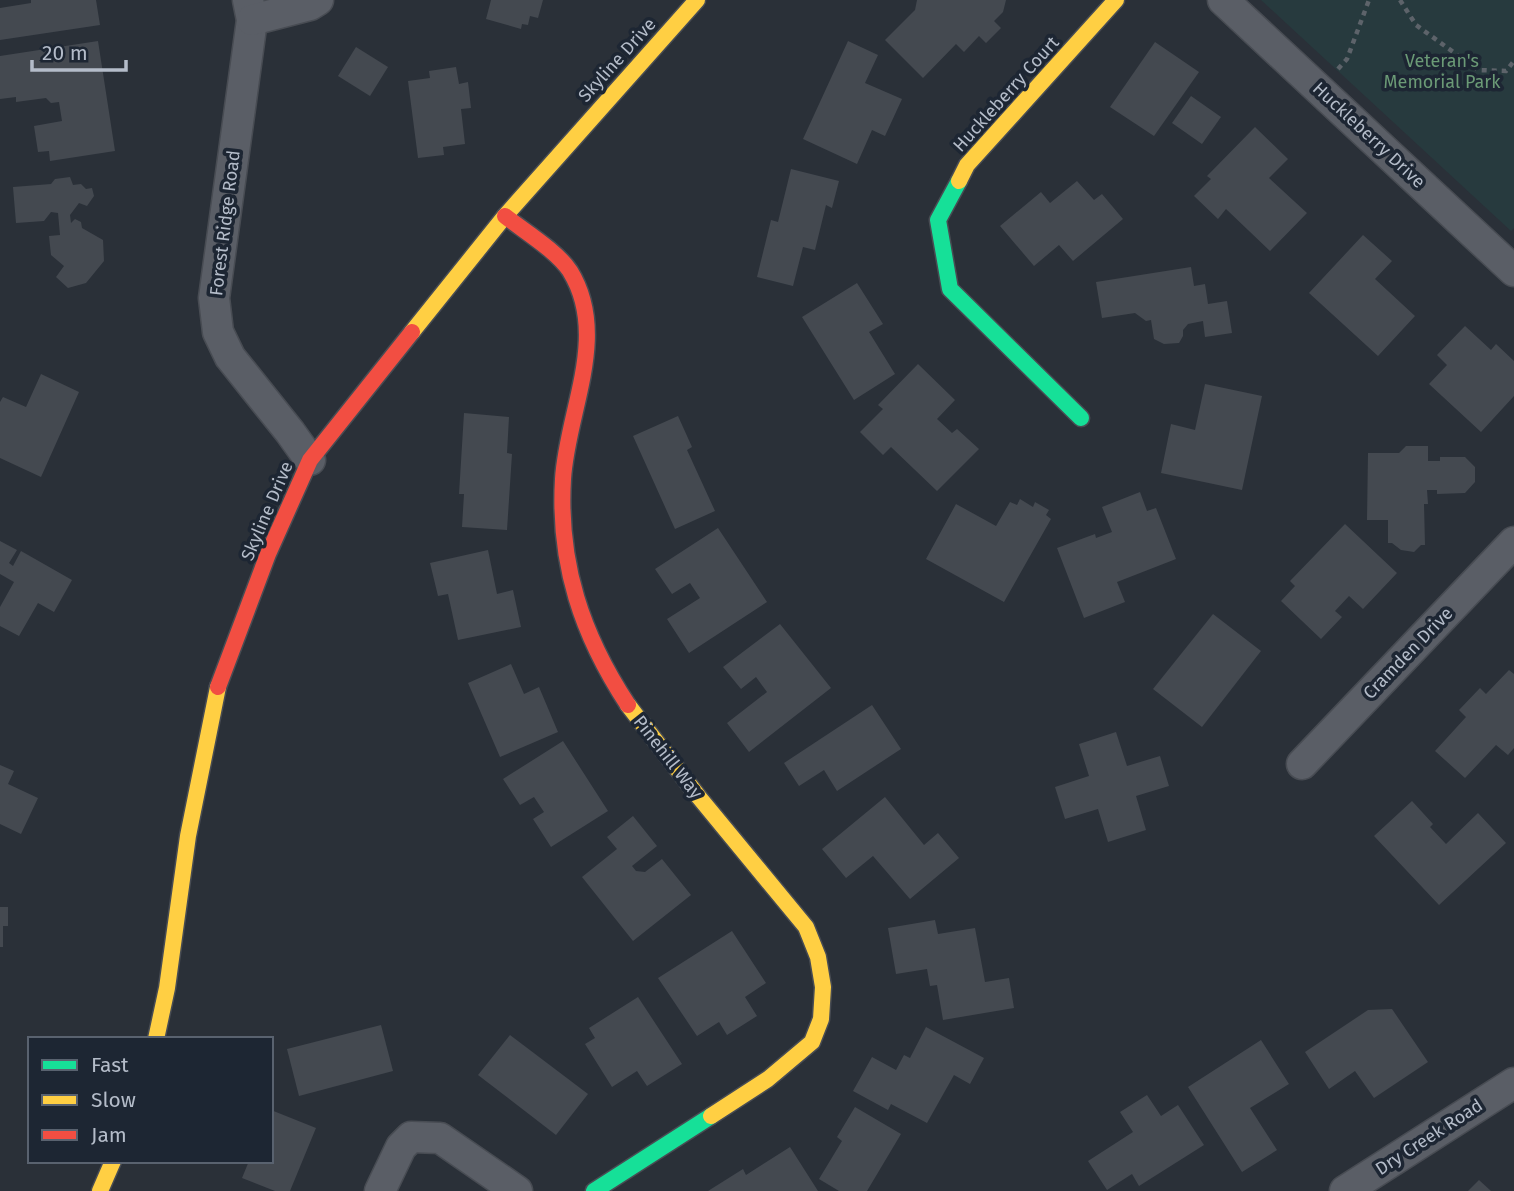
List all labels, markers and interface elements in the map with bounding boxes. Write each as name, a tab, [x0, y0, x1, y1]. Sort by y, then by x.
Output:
street label: Skyline Drive	[574, 13, 660, 107]
scale bar	[32, 28, 126, 72]
street label: Huckleberry Court	[948, 31, 1064, 156]
text: 20 m	[42, 40, 88, 66]
park label: Veteran's Memorial Park	[1384, 50, 1501, 93]
street label: Huckleberry Drive	[1308, 77, 1430, 193]
street label: Forest Ridge Road	[205, 149, 245, 297]
street label: Skyline Drive	[236, 458, 298, 564]
street label: Cramden Drive	[1359, 602, 1457, 704]
street label: Pinehill Way	[629, 711, 707, 803]
legend	[28, 1037, 273, 1163]
text: Fast	[91, 1052, 129, 1078]
text: Slow	[91, 1087, 136, 1113]
street label: Dry Creek Road	[1371, 1094, 1487, 1180]
text: Jam	[91, 1122, 127, 1148]

